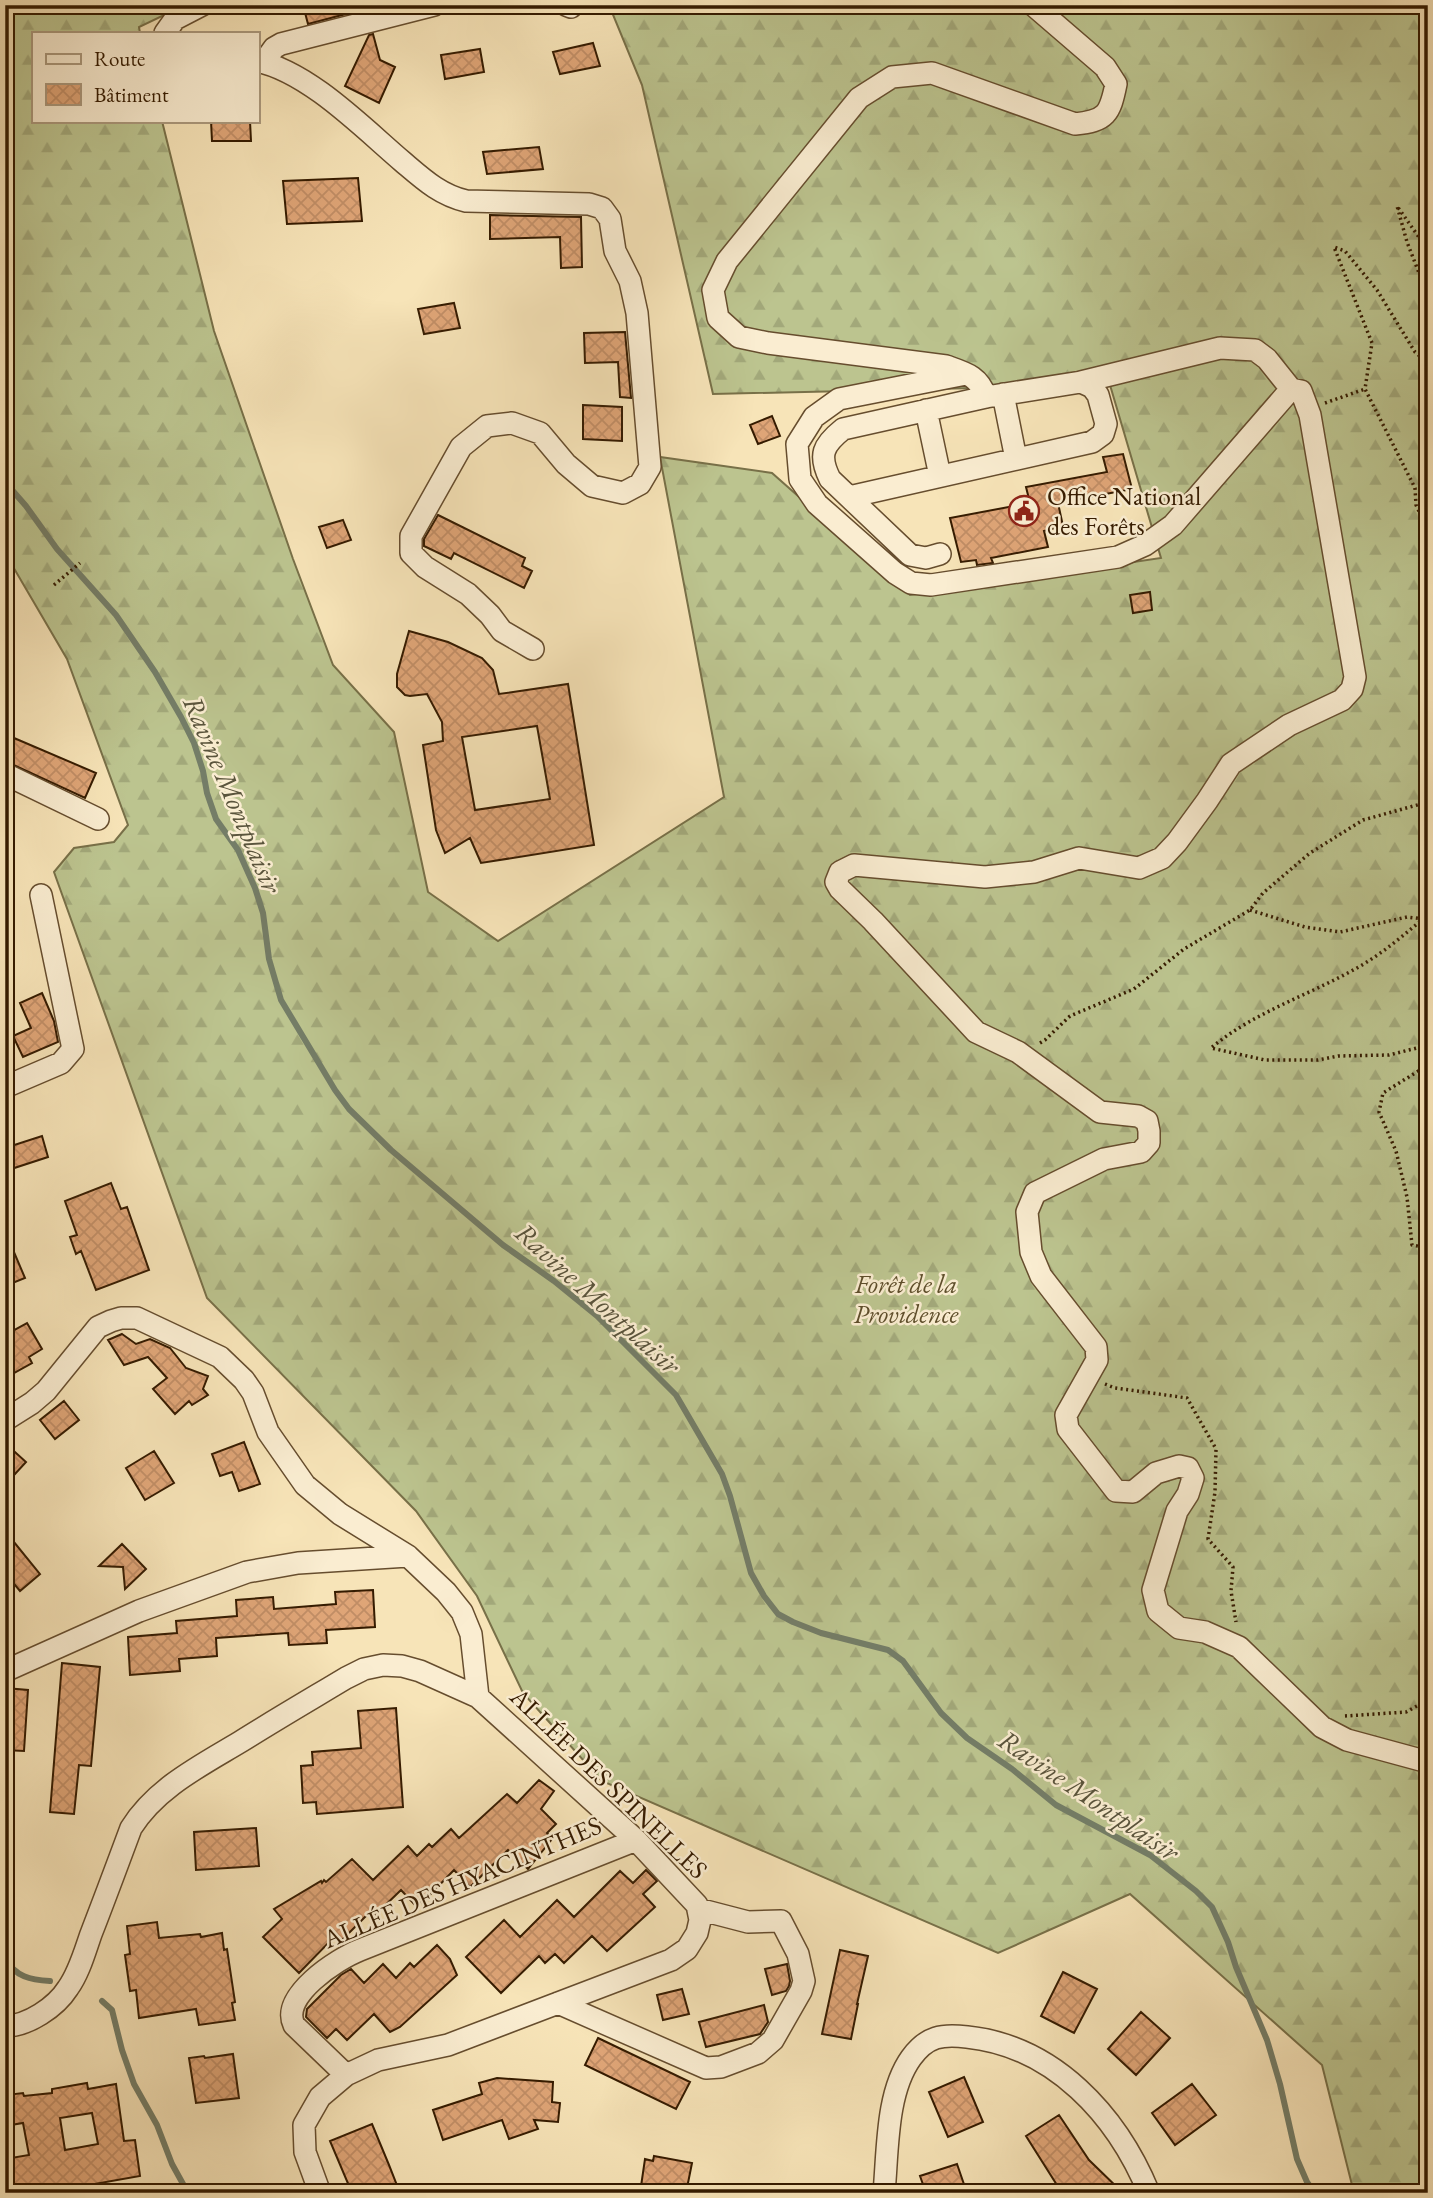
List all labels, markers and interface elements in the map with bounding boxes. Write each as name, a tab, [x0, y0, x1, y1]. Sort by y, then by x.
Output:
legend	[32, 32, 259, 122]
text: Route	[94, 45, 145, 72]
text: Bâtiment	[94, 81, 169, 108]
place label: Office National des Forêts	[1047, 479, 1201, 543]
public building icon: Office National des Forêts	[1007, 494, 1041, 528]
water label: Ravine Montplaisir	[175, 690, 291, 899]
water label: Ravine Montplaisir	[508, 1214, 689, 1383]
park label: Forêt de la Providence	[854, 1267, 960, 1331]
street label: ALLÉE DES SPINELLES	[502, 1679, 715, 1886]
water label: Ravine Montplaisir	[992, 1721, 1188, 1870]
street label: ALLÉE DES HYACINTHES	[317, 1808, 607, 1957]

